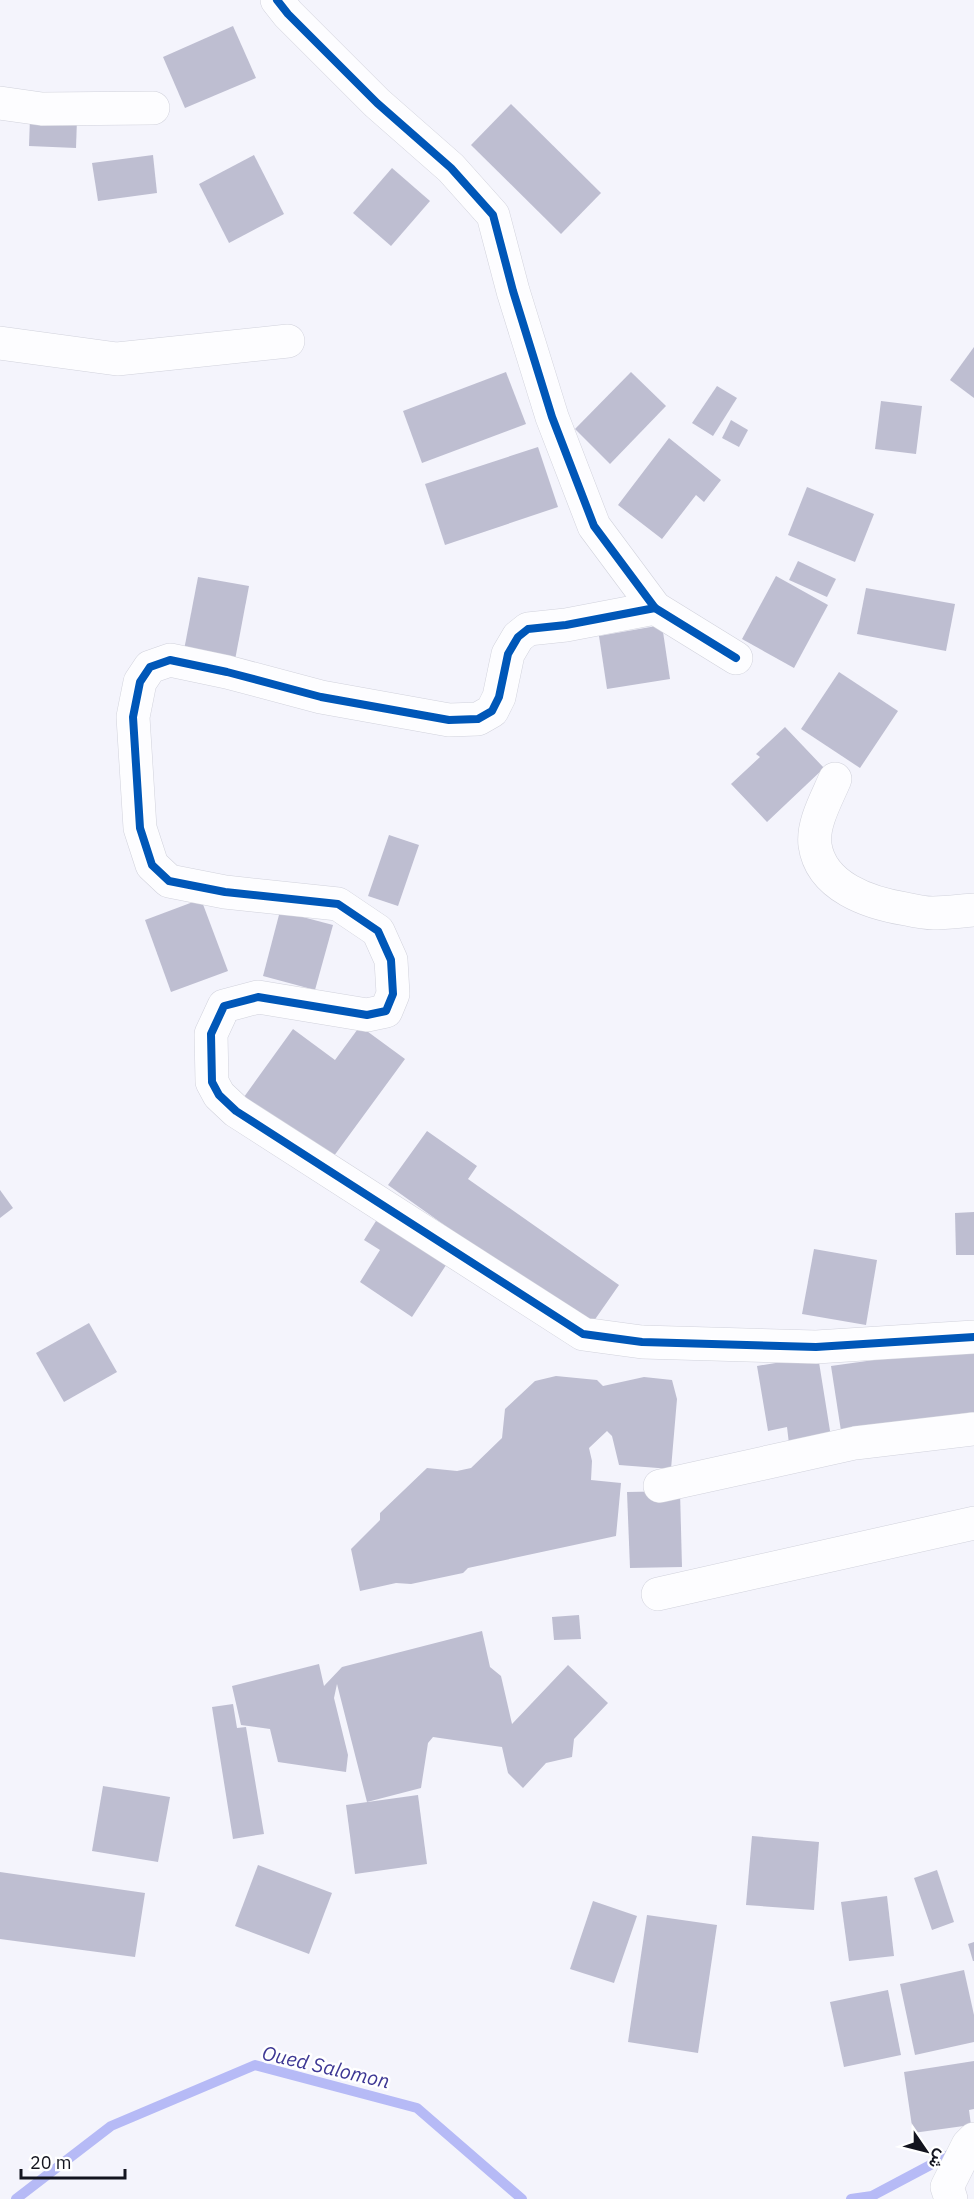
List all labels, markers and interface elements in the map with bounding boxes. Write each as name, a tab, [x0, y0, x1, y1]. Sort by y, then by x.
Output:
water label: Oued Salomon	[260, 2039, 393, 2094]
north arrow	[896, 2121, 956, 2181]
scale bar	[21, 2142, 124, 2180]
text: ش	[925, 2146, 952, 2173]
text: 20 m	[30, 2151, 72, 2174]

